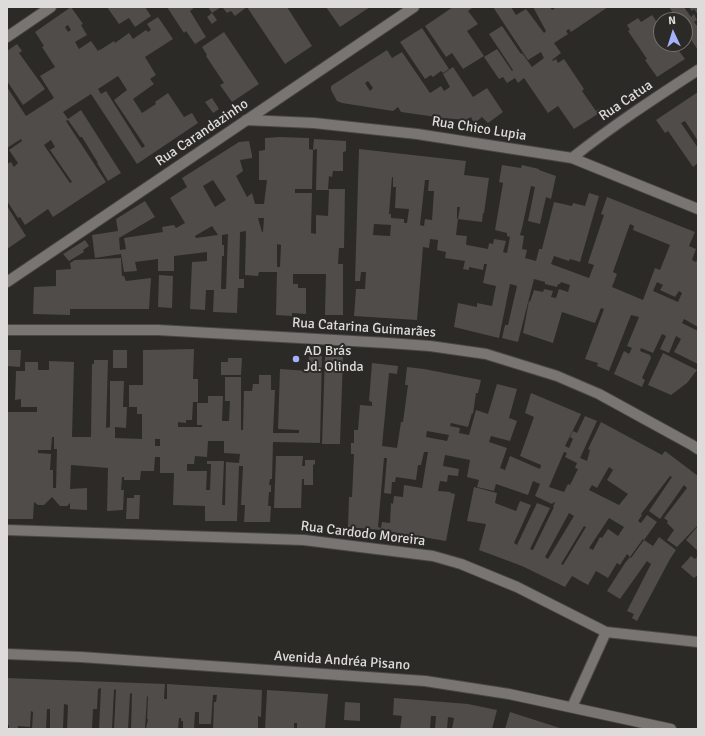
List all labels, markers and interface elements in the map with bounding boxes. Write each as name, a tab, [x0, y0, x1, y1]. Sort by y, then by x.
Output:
north arrow	[653, 12, 693, 52]
text: N	[668, 14, 676, 27]
street label: Rua Catua	[596, 77, 656, 125]
street label: Rua Carandazinho	[152, 96, 252, 170]
street label: Rua Chico Lupia	[430, 113, 528, 145]
street label: Rua Catarina Guimarães	[292, 315, 436, 341]
place label: AD Brás Jd. Olinda	[304, 343, 364, 376]
marker: AD Brás Jd. Olinda	[291, 354, 301, 364]
street label: Rua Cardodo Moreira	[300, 518, 426, 550]
street label: Avenida Andréa Pisano	[274, 648, 410, 674]

